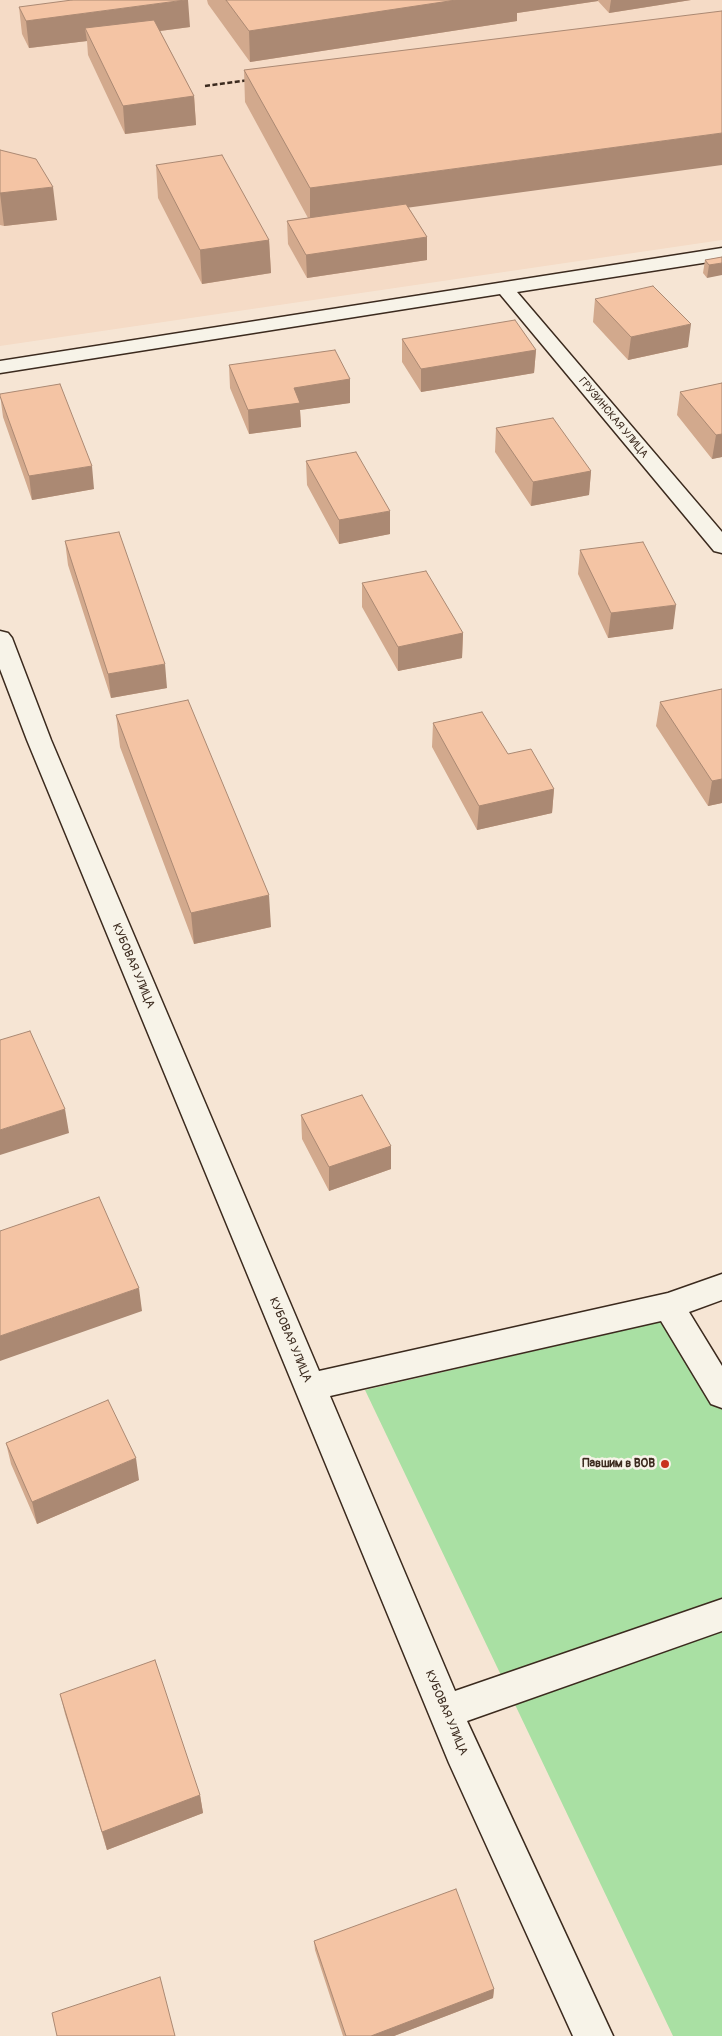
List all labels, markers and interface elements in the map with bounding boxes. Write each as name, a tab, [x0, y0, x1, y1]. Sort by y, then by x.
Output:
street label: ГРУЗИНСКАЯ УЛИЦА	[575, 375, 651, 461]
street label: КУБОВАЯ УЛИЦА	[109, 921, 157, 1011]
street label: КУБОВАЯ УЛИЦА	[266, 1295, 314, 1385]
place label: Павшим в ВОВ	[582, 1457, 655, 1471]
marker: Павшим в ВОВ	[659, 1458, 671, 1470]
street label: КУБОВАЯ УЛИЦА	[422, 1668, 470, 1758]

